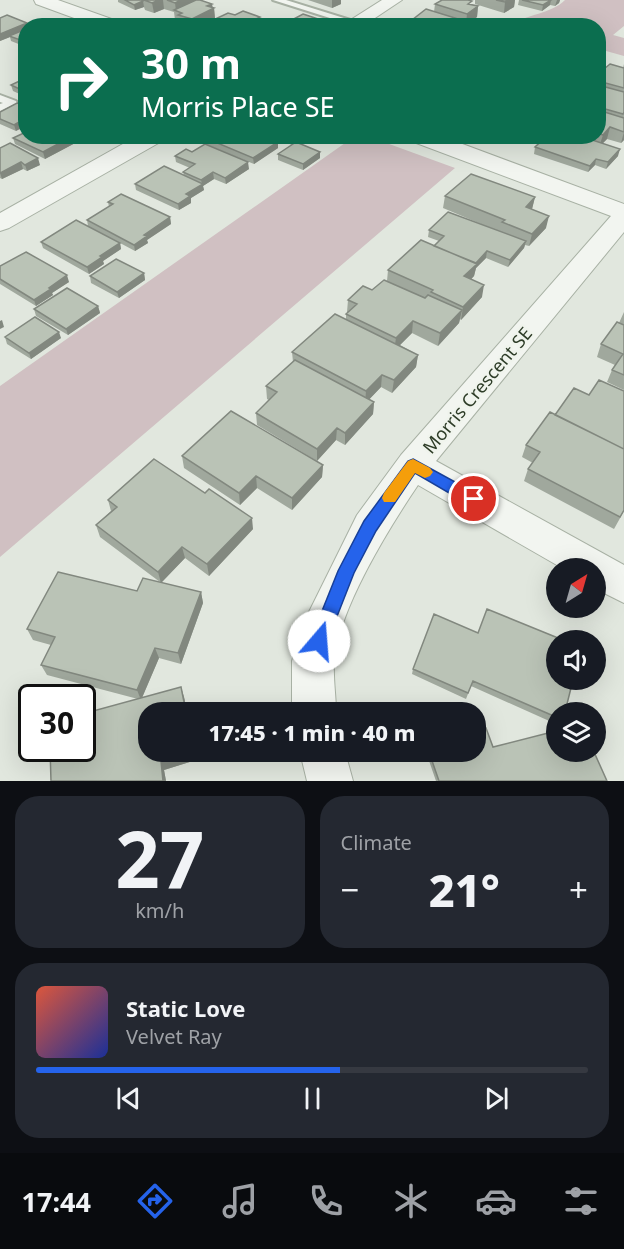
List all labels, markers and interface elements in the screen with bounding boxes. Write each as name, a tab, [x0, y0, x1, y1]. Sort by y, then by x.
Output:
text: 30 m	[141, 34, 241, 91]
icon: right	[42, 42, 120, 120]
text: Morris Place SE	[141, 88, 335, 125]
street label: Morris Crescent SE	[417, 322, 537, 458]
pin	[448, 473, 499, 524]
icon: arrive	[457, 482, 490, 515]
north arrow	[546, 558, 606, 618]
map controls	[546, 558, 606, 762]
position arrow	[287, 609, 351, 673]
button: sound	[546, 630, 606, 690]
speed limit sign: 30	[18, 684, 96, 762]
button: layers	[546, 702, 606, 762]
text: 17:45 · 1 min · 40 m	[209, 717, 415, 747]
text: 27	[115, 805, 204, 911]
text: Climate	[341, 829, 412, 856]
text: 21°	[429, 859, 500, 920]
text: −	[341, 867, 359, 912]
text: +	[569, 867, 588, 912]
text: km/h	[135, 897, 184, 924]
text: Static Love	[126, 993, 245, 1023]
text: Velvet Ray	[126, 1023, 222, 1050]
icon: previous	[112, 1082, 145, 1115]
icon: pause	[296, 1082, 329, 1115]
icon: next	[480, 1082, 513, 1115]
icon: directions	[134, 1180, 176, 1222]
icon: music	[219, 1180, 261, 1222]
icon: phone	[305, 1180, 347, 1222]
icon: climate	[390, 1180, 432, 1222]
icon: car	[475, 1180, 517, 1222]
icon: filters	[560, 1180, 602, 1222]
text: 17:44	[22, 1183, 91, 1220]

